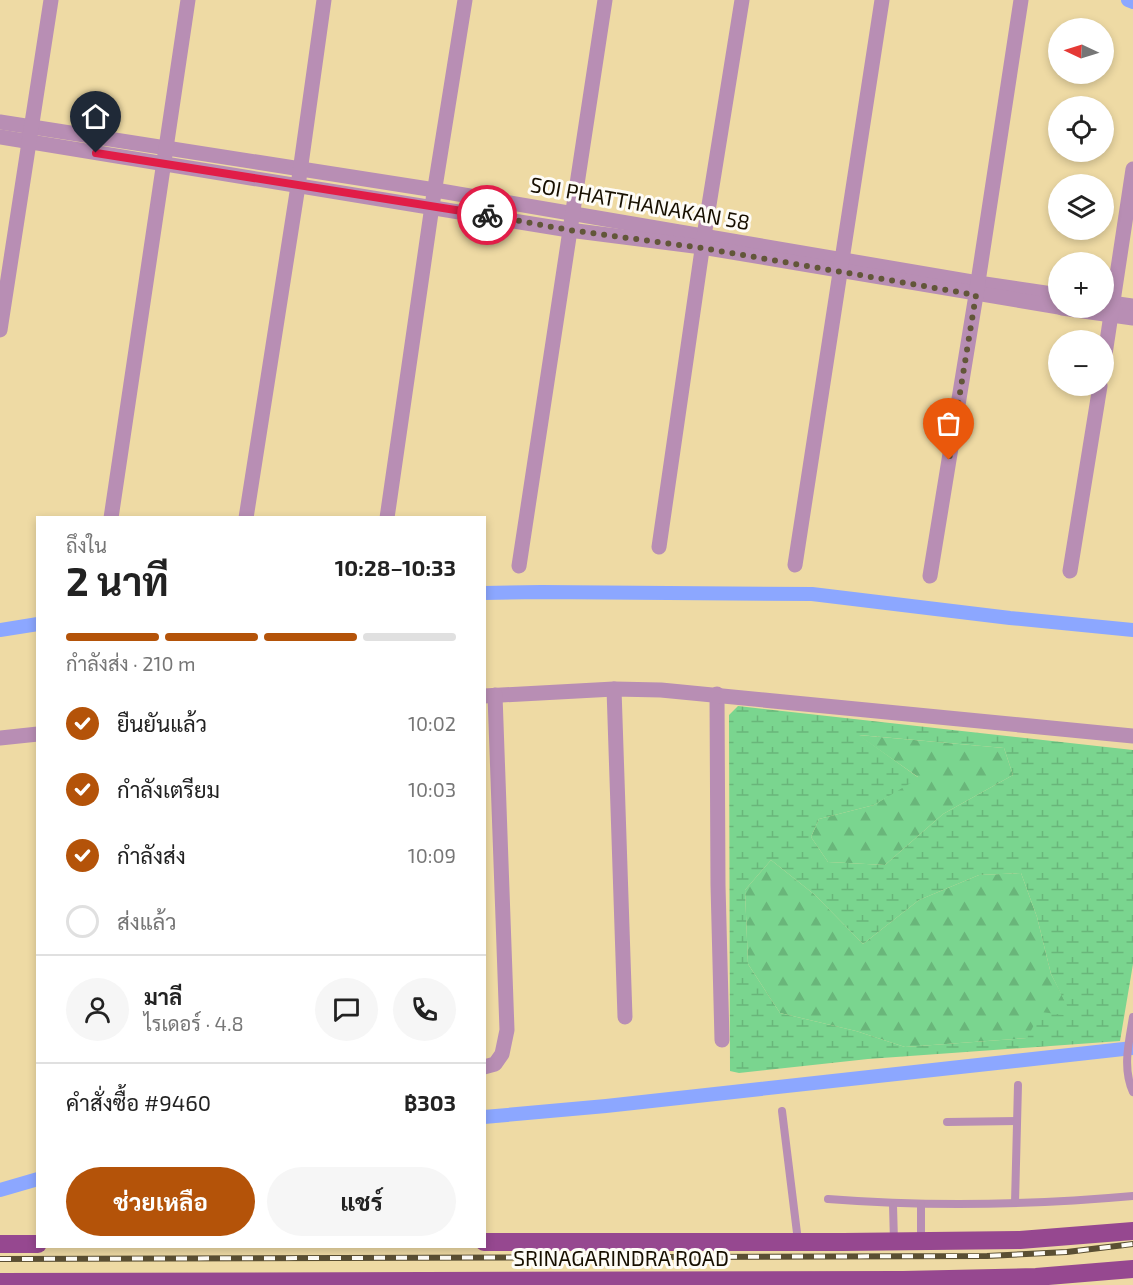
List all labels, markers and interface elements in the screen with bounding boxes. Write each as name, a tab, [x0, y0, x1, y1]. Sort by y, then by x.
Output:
north arrow	[1048, 18, 1114, 84]
map controls	[1048, 18, 1114, 396]
pin	[70, 91, 121, 153]
button: locate	[1048, 96, 1114, 162]
icon: home	[79, 100, 112, 133]
street label: SOI PHATTHANAKAN 58	[528, 171, 752, 234]
button: layers	[1048, 174, 1114, 240]
courier	[457, 185, 517, 245]
icon: bike	[471, 199, 504, 232]
button: +	[1048, 252, 1114, 318]
button: −	[1048, 330, 1114, 396]
pin	[923, 398, 974, 460]
icon: bag	[932, 407, 965, 440]
text: ถึงใน	[66, 533, 107, 557]
text: 10:28–10:33	[335, 554, 456, 580]
text: 2 นาที	[66, 557, 169, 604]
text: กำลังส่ง · 210 m	[66, 651, 195, 675]
icon: check	[66, 707, 99, 740]
text: ยืนยันแล้ว	[117, 710, 207, 736]
text: 10:02	[408, 711, 456, 735]
icon: check	[66, 773, 99, 806]
text: กำลังเตรียม	[117, 776, 220, 802]
text: 10:03	[408, 777, 456, 801]
icon: check	[66, 839, 99, 872]
text: กำลังส่ง	[117, 842, 186, 868]
text: 10:09	[408, 843, 456, 867]
text: ส่งแล้ว	[117, 908, 177, 934]
button: person	[66, 978, 129, 1041]
button: chat	[315, 978, 378, 1041]
button: phone	[393, 978, 456, 1041]
text: มาลี	[144, 983, 182, 1009]
text: ไรเดอร์ · 4.8	[144, 1011, 244, 1035]
text: คำสั่งซื้อ #9460	[66, 1089, 211, 1115]
text: ฿303	[404, 1089, 456, 1115]
button: ช่วยเหลือ	[66, 1167, 255, 1236]
button: แชร์	[267, 1167, 456, 1236]
street label: SRINAGARINDRA ROAD	[513, 1245, 729, 1270]

